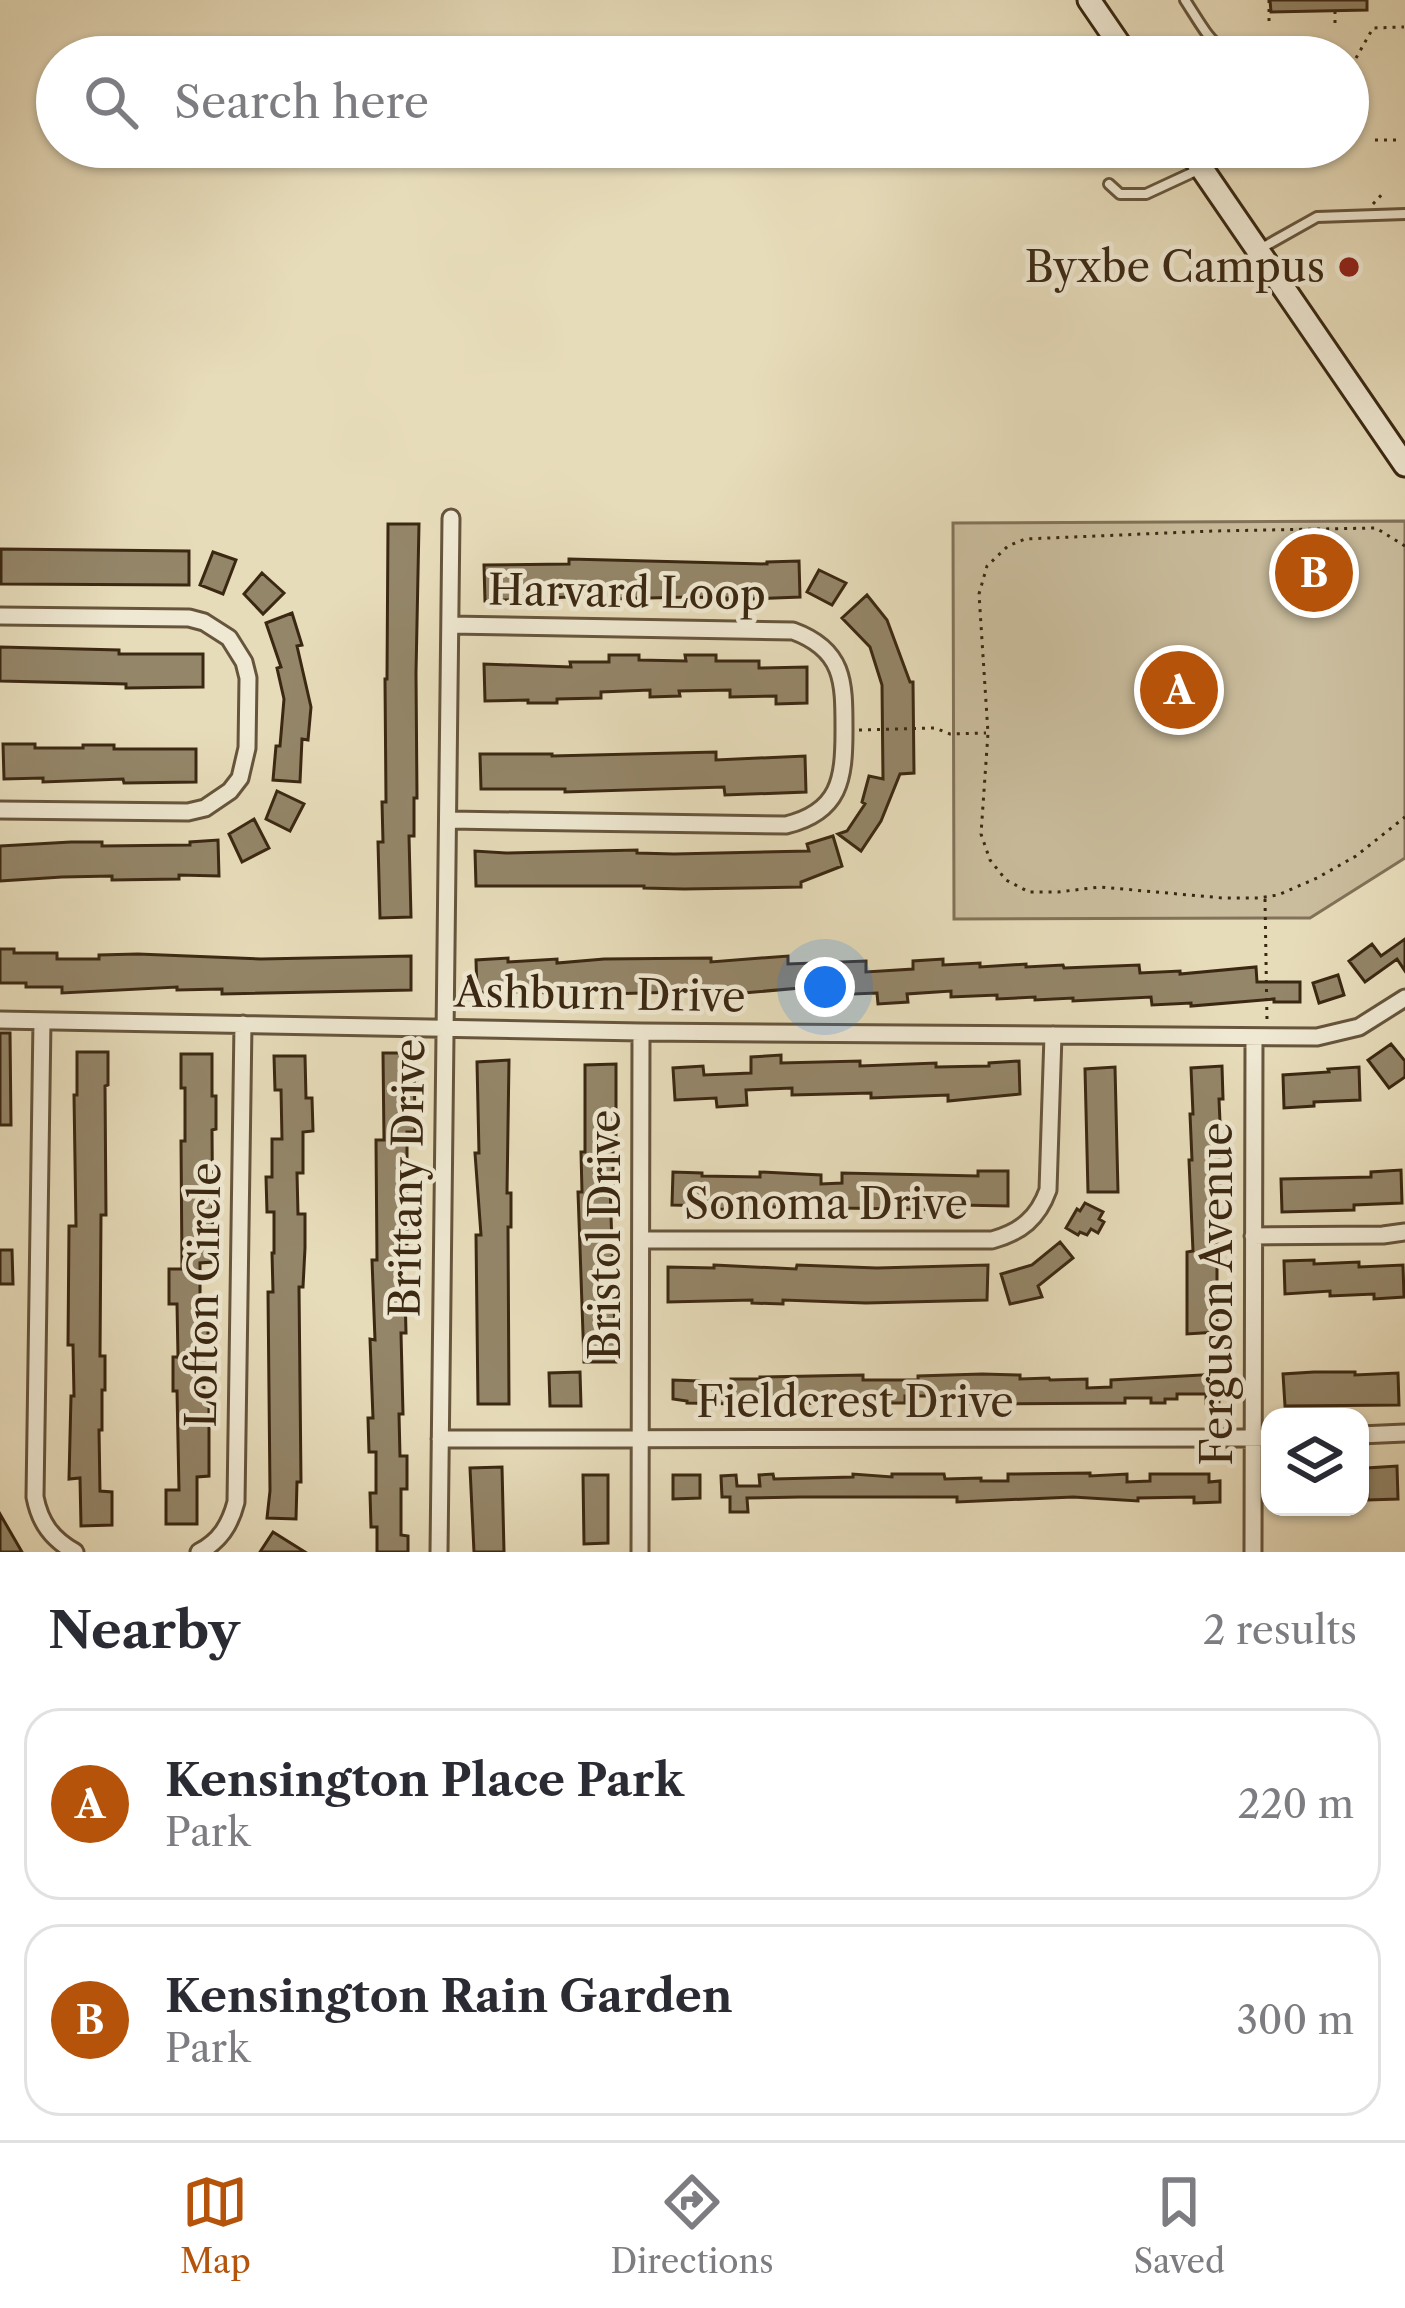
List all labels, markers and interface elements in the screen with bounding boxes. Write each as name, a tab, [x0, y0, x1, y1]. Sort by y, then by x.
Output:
search box	[36, 36, 1369, 168]
icon: search	[78, 69, 144, 135]
text: Search here	[174, 74, 429, 130]
place label: Byxbe Campus	[1025, 241, 1325, 293]
marker: Byxbe Campus	[1336, 254, 1362, 280]
pin: B	[1275, 528, 1353, 618]
street label: Harvard Loop	[488, 564, 766, 620]
pin: A	[1140, 645, 1218, 735]
your location	[795, 957, 855, 1017]
street label: Ashburn Drive	[453, 965, 746, 1023]
street label: Brittany Drive	[379, 1038, 435, 1318]
street label: Bristol Drive	[579, 1109, 631, 1361]
street label: Ferguson Avenue	[1191, 1122, 1243, 1466]
street label: Lofton Circle	[175, 1162, 231, 1428]
street label: Sonoma Drive	[684, 1178, 968, 1230]
street label: Fieldcrest Drive	[696, 1376, 1014, 1428]
map controls	[1261, 1408, 1369, 1516]
button: layers	[1261, 1408, 1369, 1516]
text: Nearby	[48, 1599, 240, 1661]
text: 2 results	[1203, 1606, 1357, 1654]
text: Kensington Place Park	[165, 1752, 684, 1808]
text: A	[75, 1780, 105, 1828]
text: 220 m	[1238, 1780, 1354, 1828]
text: Park	[165, 1808, 250, 1856]
text: Kensington Rain Garden	[165, 1968, 733, 2024]
text: B	[76, 1996, 105, 2044]
text: 300 m	[1236, 1996, 1354, 2044]
text: Park	[165, 2024, 250, 2072]
tab: Map	[180, 2169, 251, 2282]
tab: Directions	[611, 2169, 774, 2282]
tab: Saved	[1133, 2169, 1225, 2282]

